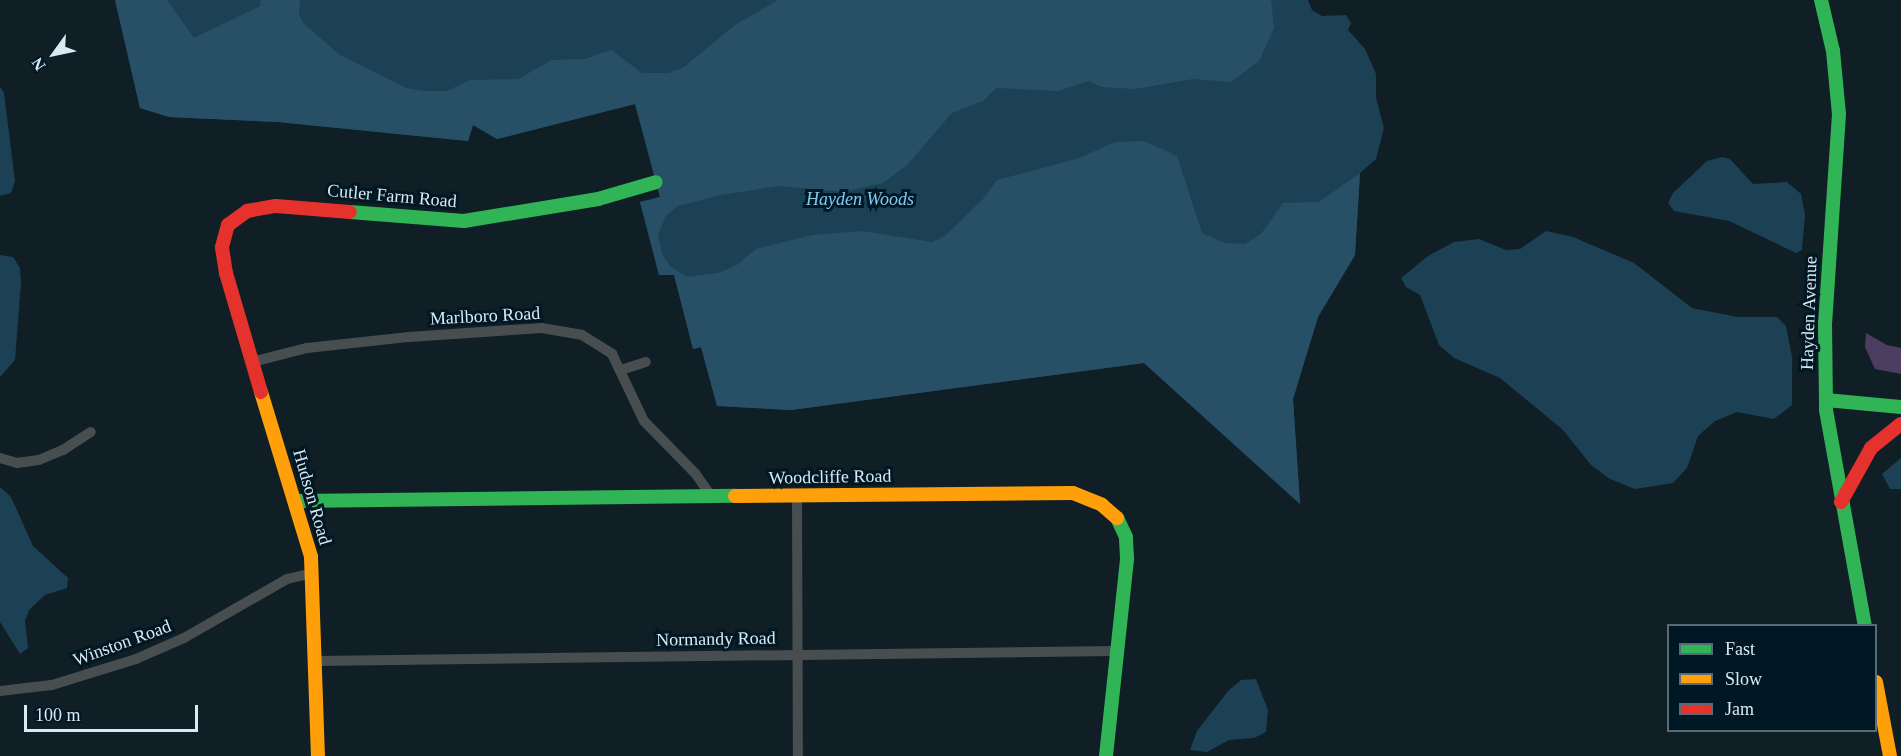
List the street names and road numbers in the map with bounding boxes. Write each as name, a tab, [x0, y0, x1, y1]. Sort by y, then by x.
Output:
street label: Cutler Farm Road	[326, 180, 458, 212]
street label: Hayden Avenue	[1796, 255, 1822, 371]
street label: Marlboro Road	[429, 302, 541, 330]
street label: Hudson Road	[288, 447, 336, 547]
street label: Woodcliffe Road	[768, 465, 892, 489]
street label: Winston Road	[70, 615, 174, 671]
street label: Normandy Road	[656, 627, 776, 651]

